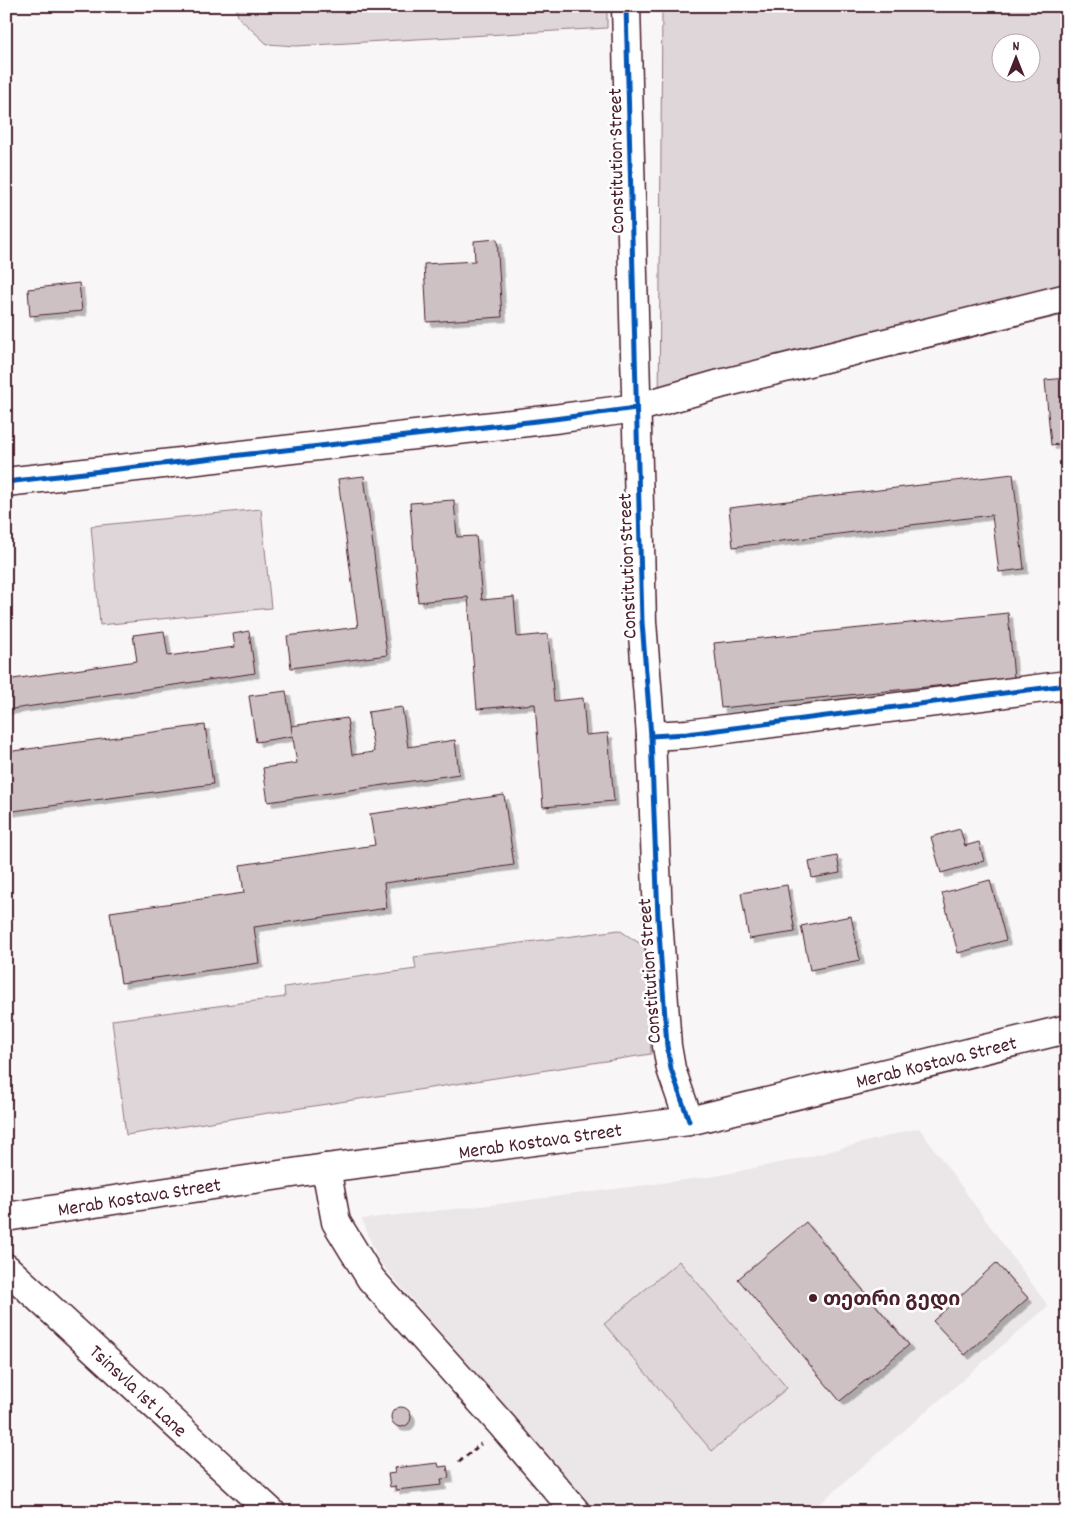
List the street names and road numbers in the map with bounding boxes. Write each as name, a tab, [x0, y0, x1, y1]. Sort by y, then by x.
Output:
street label: Constitution Street	[603, 88, 633, 234]
street label: Constitution Street	[612, 493, 646, 639]
street label: Constitution Street	[632, 897, 670, 1045]
street label: Merab Kostava Street	[853, 1030, 1020, 1097]
street label: Merab Kostava Street	[457, 1118, 624, 1168]
street label: Merab Kostava Street	[56, 1172, 223, 1226]
street label: Tsinsvla 1st Lane	[82, 1339, 192, 1445]

